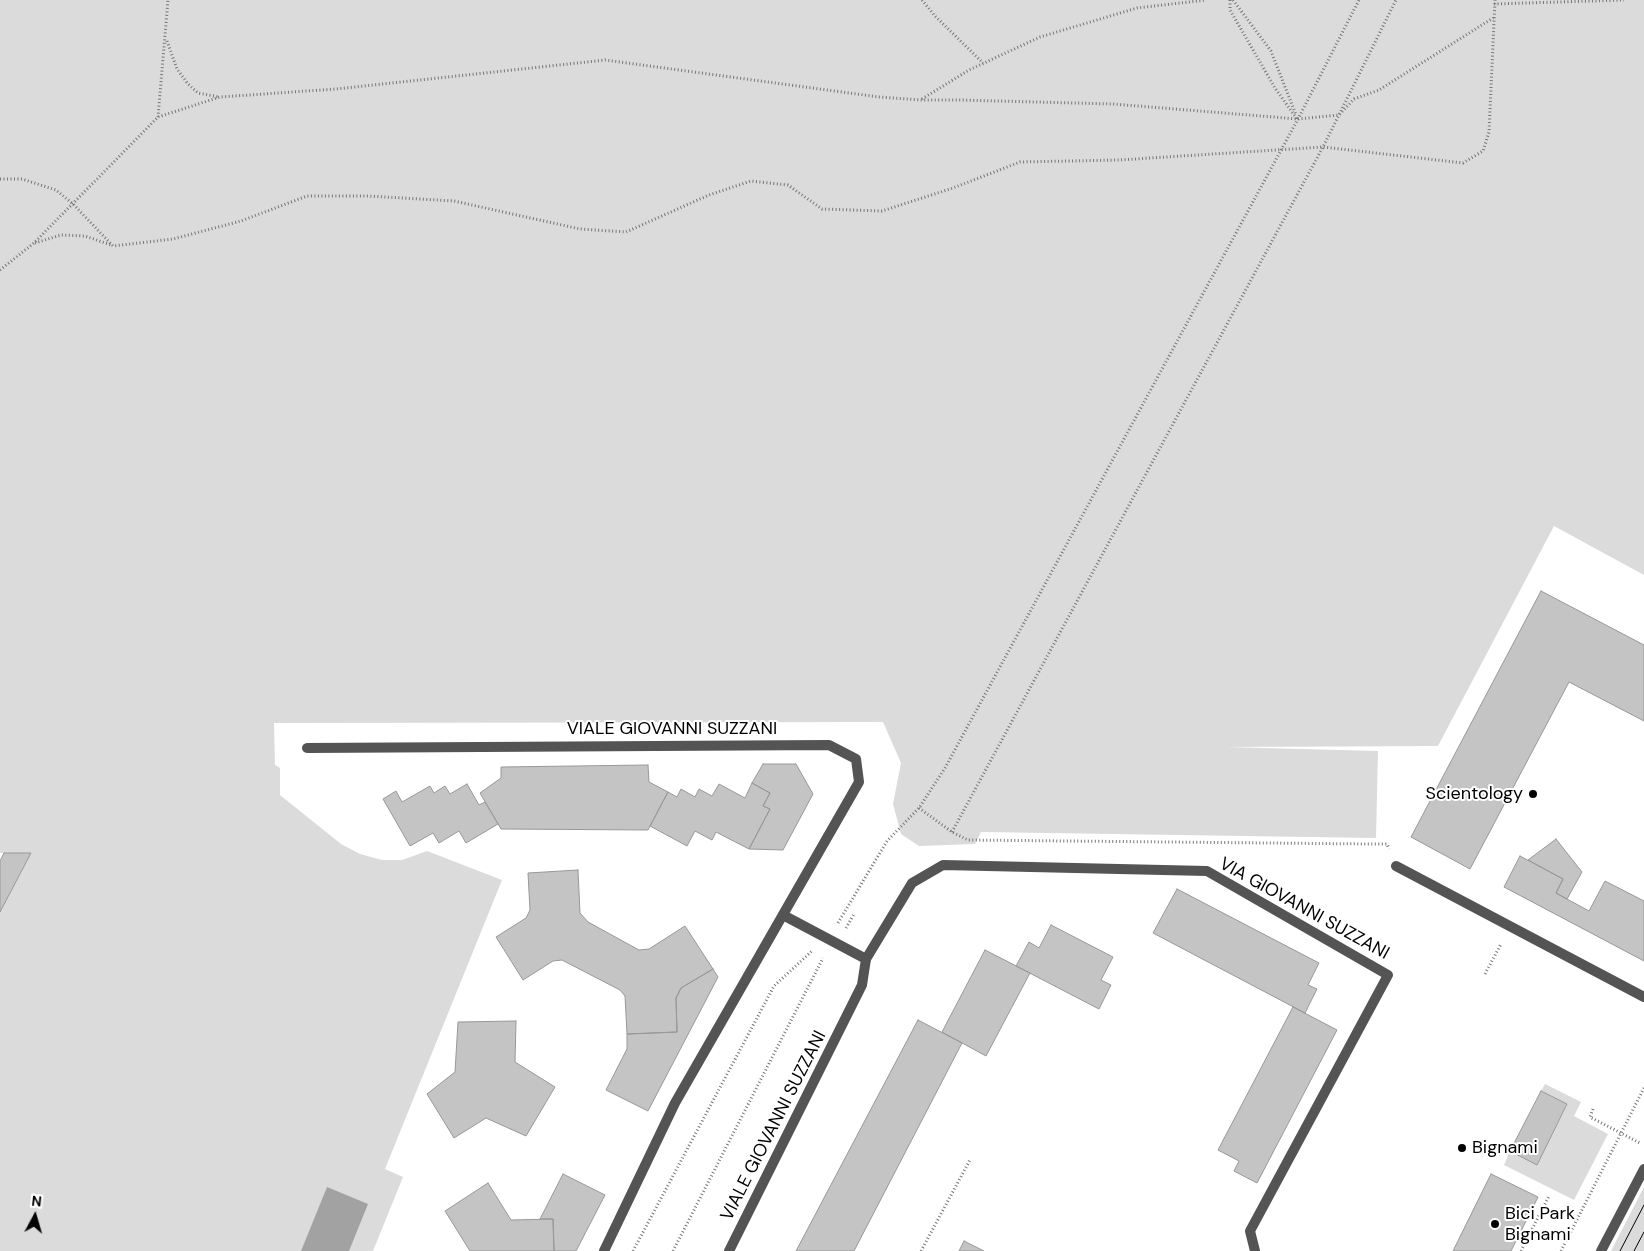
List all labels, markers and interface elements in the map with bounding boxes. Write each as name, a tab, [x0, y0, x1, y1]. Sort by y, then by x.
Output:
street label: VIALE GIOVANNI SUZZANI	[567, 718, 777, 740]
place label: Scientology	[1426, 783, 1523, 805]
marker: Scientology	[1527, 788, 1539, 800]
street label: VIA GIOVANNI SUZZANI	[1215, 853, 1393, 965]
street label: VIALE GIOVANNI SUZZANI	[717, 1027, 831, 1225]
place label: Bignami	[1472, 1137, 1538, 1159]
marker: Bignami	[1456, 1142, 1468, 1154]
north arrow	[10, 1191, 60, 1241]
text: N	[31, 1192, 43, 1211]
place label: Bici Park Bignami	[1505, 1203, 1575, 1246]
marker: Bici Park Bignami	[1489, 1218, 1501, 1230]

